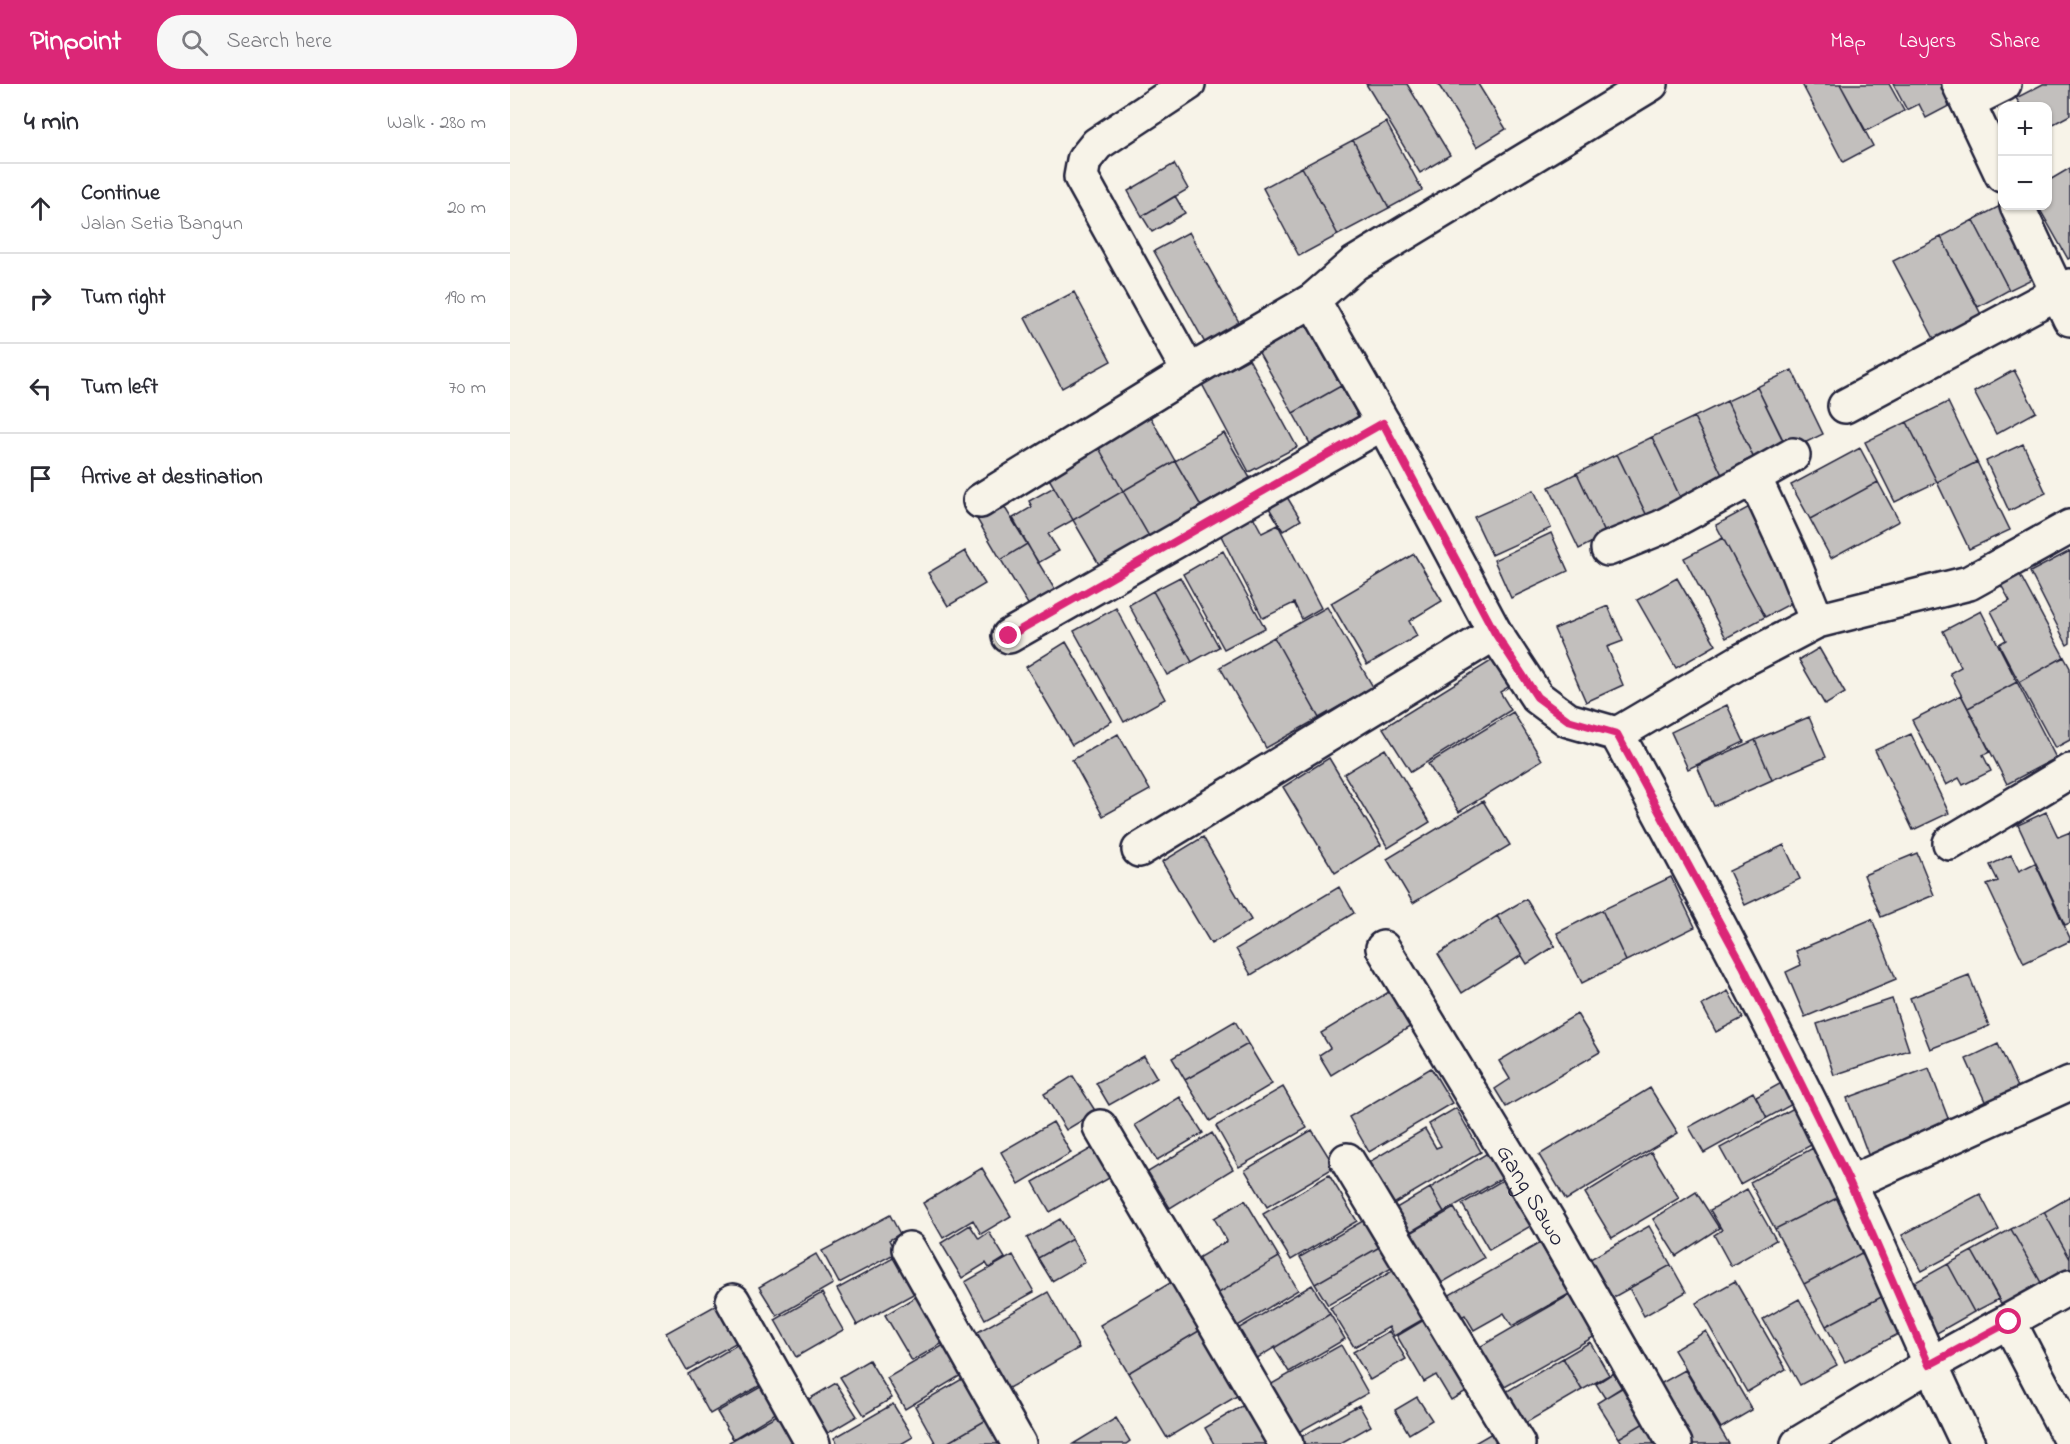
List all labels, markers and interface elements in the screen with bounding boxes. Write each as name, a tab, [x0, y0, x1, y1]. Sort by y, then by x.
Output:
search box	[157, 15, 577, 69]
text: Pinpoint	[30, 22, 121, 63]
icon: search	[178, 26, 211, 59]
text: Search here	[226, 26, 332, 58]
text: Map	[1830, 27, 1866, 57]
text: Layers	[1899, 27, 1956, 57]
text: Share	[1989, 27, 2040, 57]
map controls	[1998, 102, 2052, 210]
button: +	[1998, 102, 2052, 156]
text: 4 min	[24, 104, 79, 142]
text: Walk · 280 m	[387, 109, 486, 138]
button: −	[1998, 156, 2052, 210]
text: Continue	[81, 178, 160, 210]
icon: ahead	[24, 192, 57, 225]
text: 20 m	[447, 194, 486, 223]
text: Jalan Setia Bangun	[81, 210, 243, 239]
icon: right	[24, 282, 57, 315]
text: Turn right	[81, 282, 166, 314]
text: 190 m	[444, 284, 486, 313]
icon: left	[24, 372, 57, 405]
text: Turn left	[81, 372, 158, 404]
text: 70 m	[449, 374, 486, 403]
icon: arrive	[24, 462, 57, 495]
text: Arrive at destination	[81, 462, 263, 494]
route end	[995, 622, 1021, 648]
street label: Gang Sawo	[1486, 1138, 1574, 1253]
route start	[1995, 1308, 2021, 1334]

